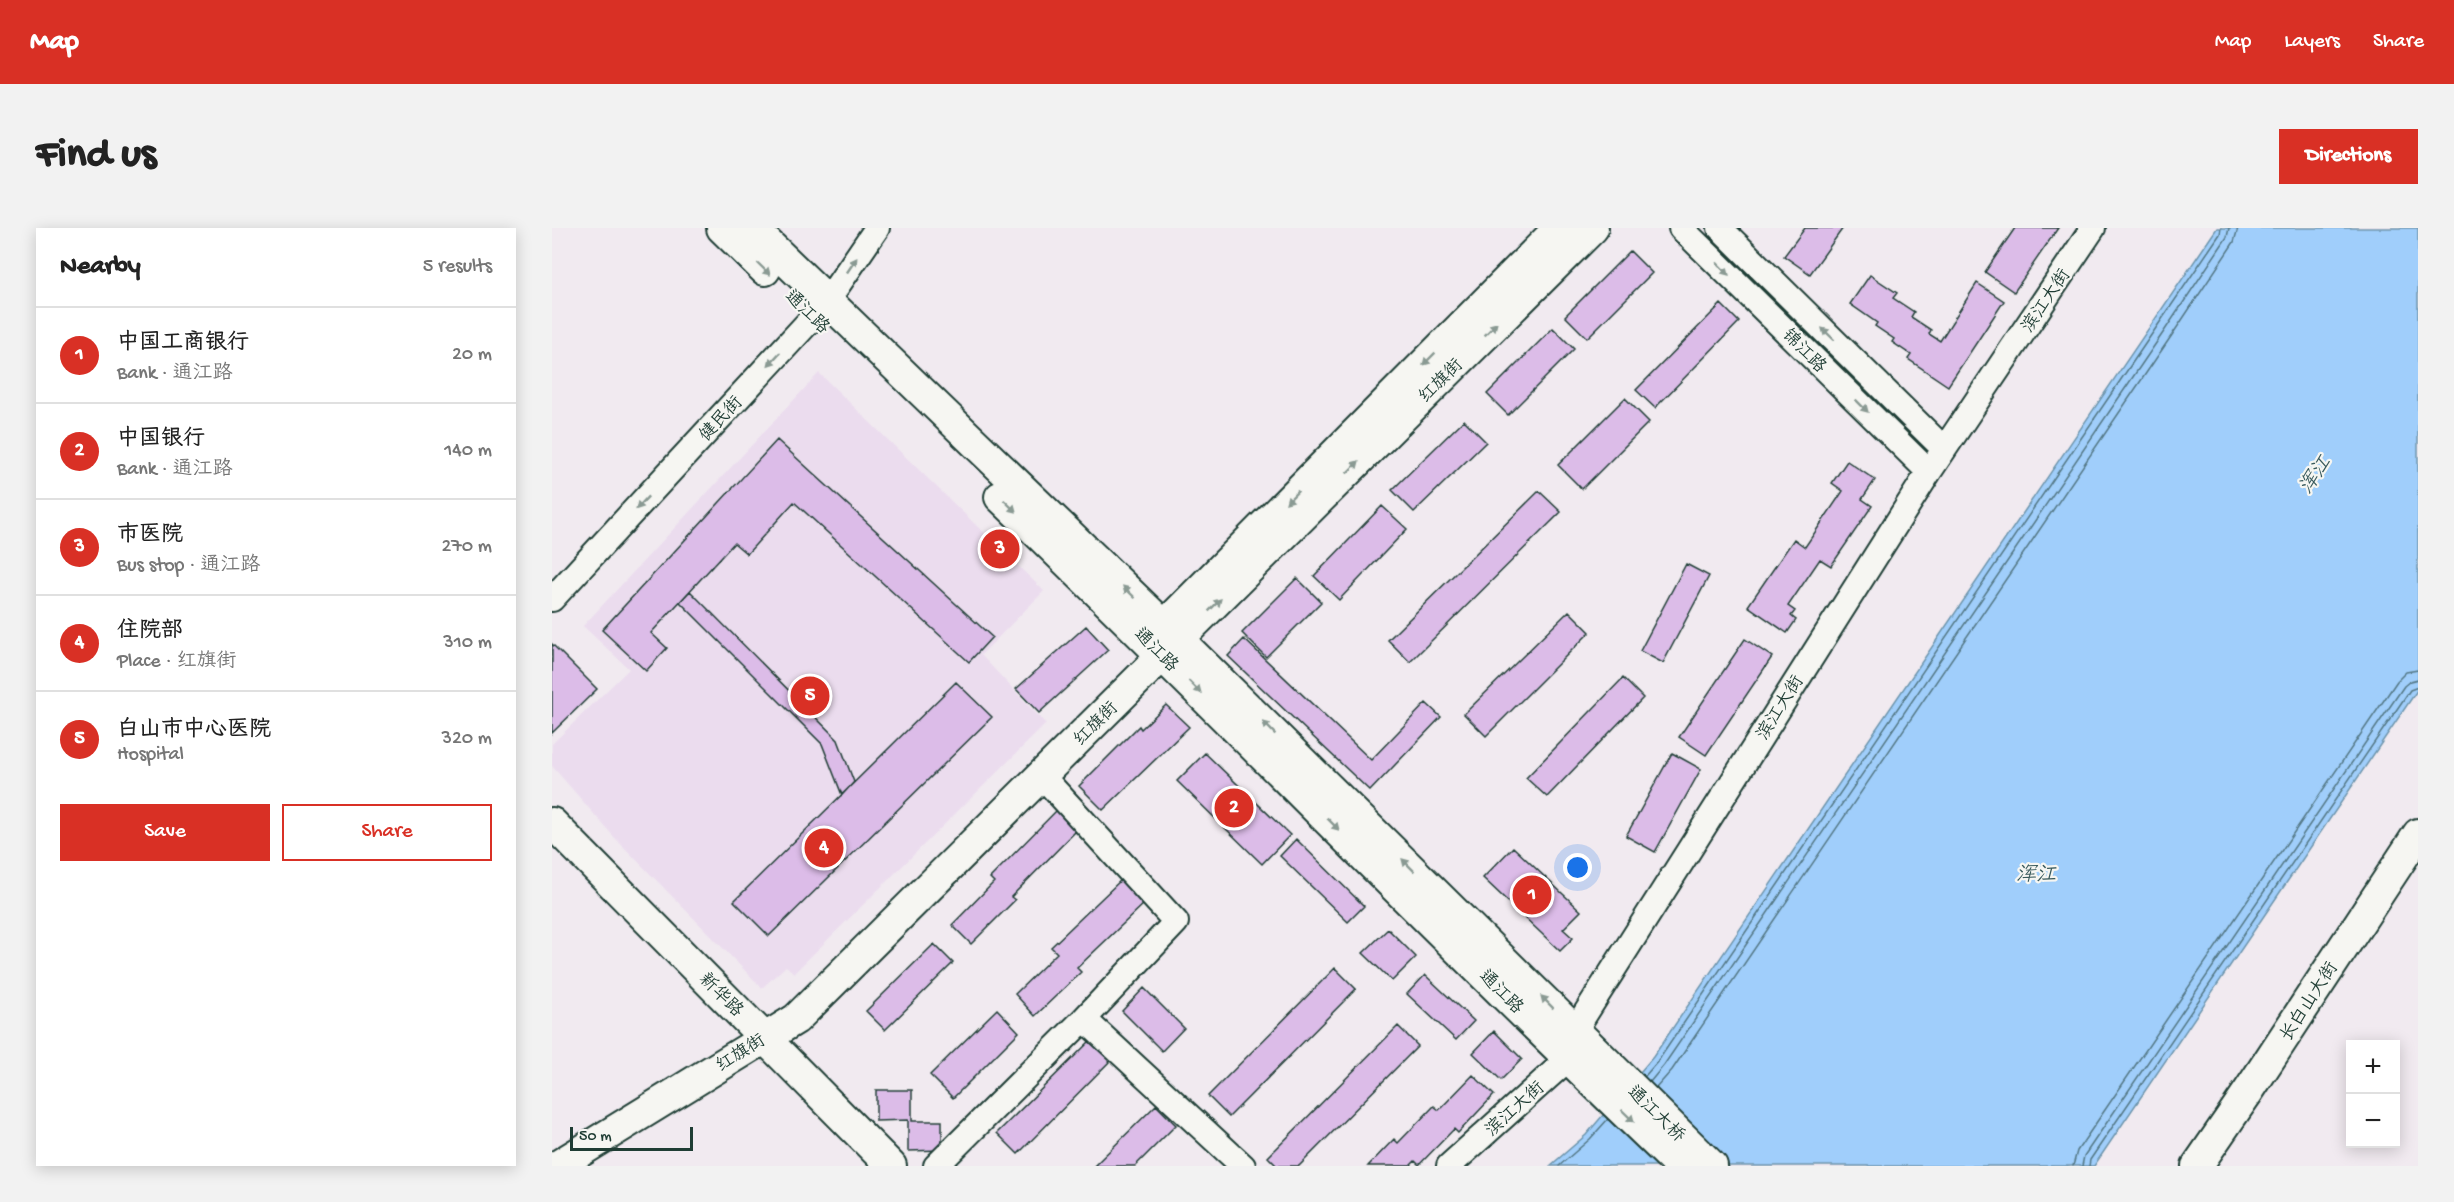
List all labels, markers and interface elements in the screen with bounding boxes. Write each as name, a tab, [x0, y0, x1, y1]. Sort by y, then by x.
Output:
text: Map	[30, 26, 79, 59]
text: Map	[2215, 30, 2251, 55]
text: Layers	[2284, 30, 2340, 55]
text: Share	[2373, 30, 2424, 55]
button: Directions	[2279, 129, 2418, 184]
text: Find us	[36, 132, 156, 181]
text: Nearby	[60, 252, 141, 283]
text: 5 results	[423, 256, 492, 279]
one-way arrow	[846, 257, 858, 273]
one-way arrow	[757, 261, 771, 275]
one-way arrow	[1715, 262, 1730, 276]
street label: 滨江大街	[2017, 265, 2076, 337]
street label: 通江路	[780, 286, 834, 339]
one-way arrow	[1484, 322, 1499, 336]
street label: 锦江路	[1777, 325, 1830, 378]
one-way arrow	[1820, 327, 1835, 341]
text: 中国工商银行	[117, 331, 249, 357]
text: 1	[75, 344, 84, 367]
text: 20 m	[452, 344, 492, 367]
one-way arrow	[1422, 351, 1436, 365]
one-way arrow	[767, 352, 781, 367]
street label: 红旗街	[1415, 355, 1468, 408]
text: Bank · 通江路	[117, 363, 233, 386]
street label: 健民街	[695, 392, 748, 447]
one-way arrow	[1854, 398, 1868, 412]
text: 中国银行	[117, 427, 205, 453]
text: 2	[75, 440, 84, 463]
text: 140 m	[444, 440, 492, 463]
water label: 浑江	[2295, 452, 2338, 499]
text: Bank · 通江路	[117, 459, 233, 482]
one-way arrow	[1346, 460, 1360, 474]
one-way arrow	[1285, 490, 1299, 504]
one-way arrow	[635, 495, 649, 509]
one-way arrow	[1003, 499, 1017, 513]
text: 市医院	[117, 523, 183, 549]
pin: 3	[980, 526, 1020, 572]
text: 3	[74, 536, 85, 559]
text: 270 m	[442, 536, 492, 559]
text: Bus stop · 通江路	[117, 555, 260, 578]
one-way arrow	[1122, 585, 1137, 599]
one-way arrow	[1208, 598, 1222, 612]
text: 住院部	[117, 619, 183, 645]
street label: 通江路	[1129, 624, 1182, 677]
text: 4	[75, 632, 84, 655]
text: 310 m	[443, 632, 492, 655]
text: Place · 红旗街	[117, 651, 236, 674]
street label: 滨江大街	[1752, 672, 1809, 744]
pin: 5	[790, 674, 830, 718]
one-way arrow	[1187, 679, 1201, 693]
street label: 红旗街	[1070, 698, 1123, 751]
text: 白山市中心医院	[117, 718, 271, 744]
one-way arrow	[1262, 722, 1276, 736]
text: 5	[74, 728, 85, 751]
text: 320 m	[442, 728, 492, 751]
text: Hospital	[117, 744, 184, 767]
pin: 2	[1214, 786, 1254, 830]
button: Save	[60, 804, 270, 861]
button: Share	[282, 804, 492, 861]
one-way arrow	[1326, 817, 1341, 831]
pin: 4	[804, 826, 844, 870]
your location	[1563, 853, 1592, 882]
one-way arrow	[1401, 859, 1415, 873]
water label: 浑江	[2016, 864, 2057, 888]
pin: 1	[1512, 872, 1552, 918]
street label: 长白山大街	[2276, 958, 2343, 1046]
street label: 通江路	[1474, 966, 1527, 1019]
street label: 新华路	[694, 969, 747, 1022]
one-way arrow	[1539, 995, 1554, 1009]
street label: 红旗街	[712, 1030, 770, 1077]
map controls	[2346, 1040, 2400, 1148]
button: +	[2346, 1040, 2400, 1094]
street label: 滨江大街	[1481, 1077, 1549, 1142]
street label: 通江大桥	[1622, 1082, 1689, 1147]
button: −	[2346, 1094, 2400, 1148]
one-way arrow	[1620, 1109, 1635, 1123]
scale bar	[570, 1124, 693, 1152]
text: 50 m	[579, 1128, 612, 1147]

